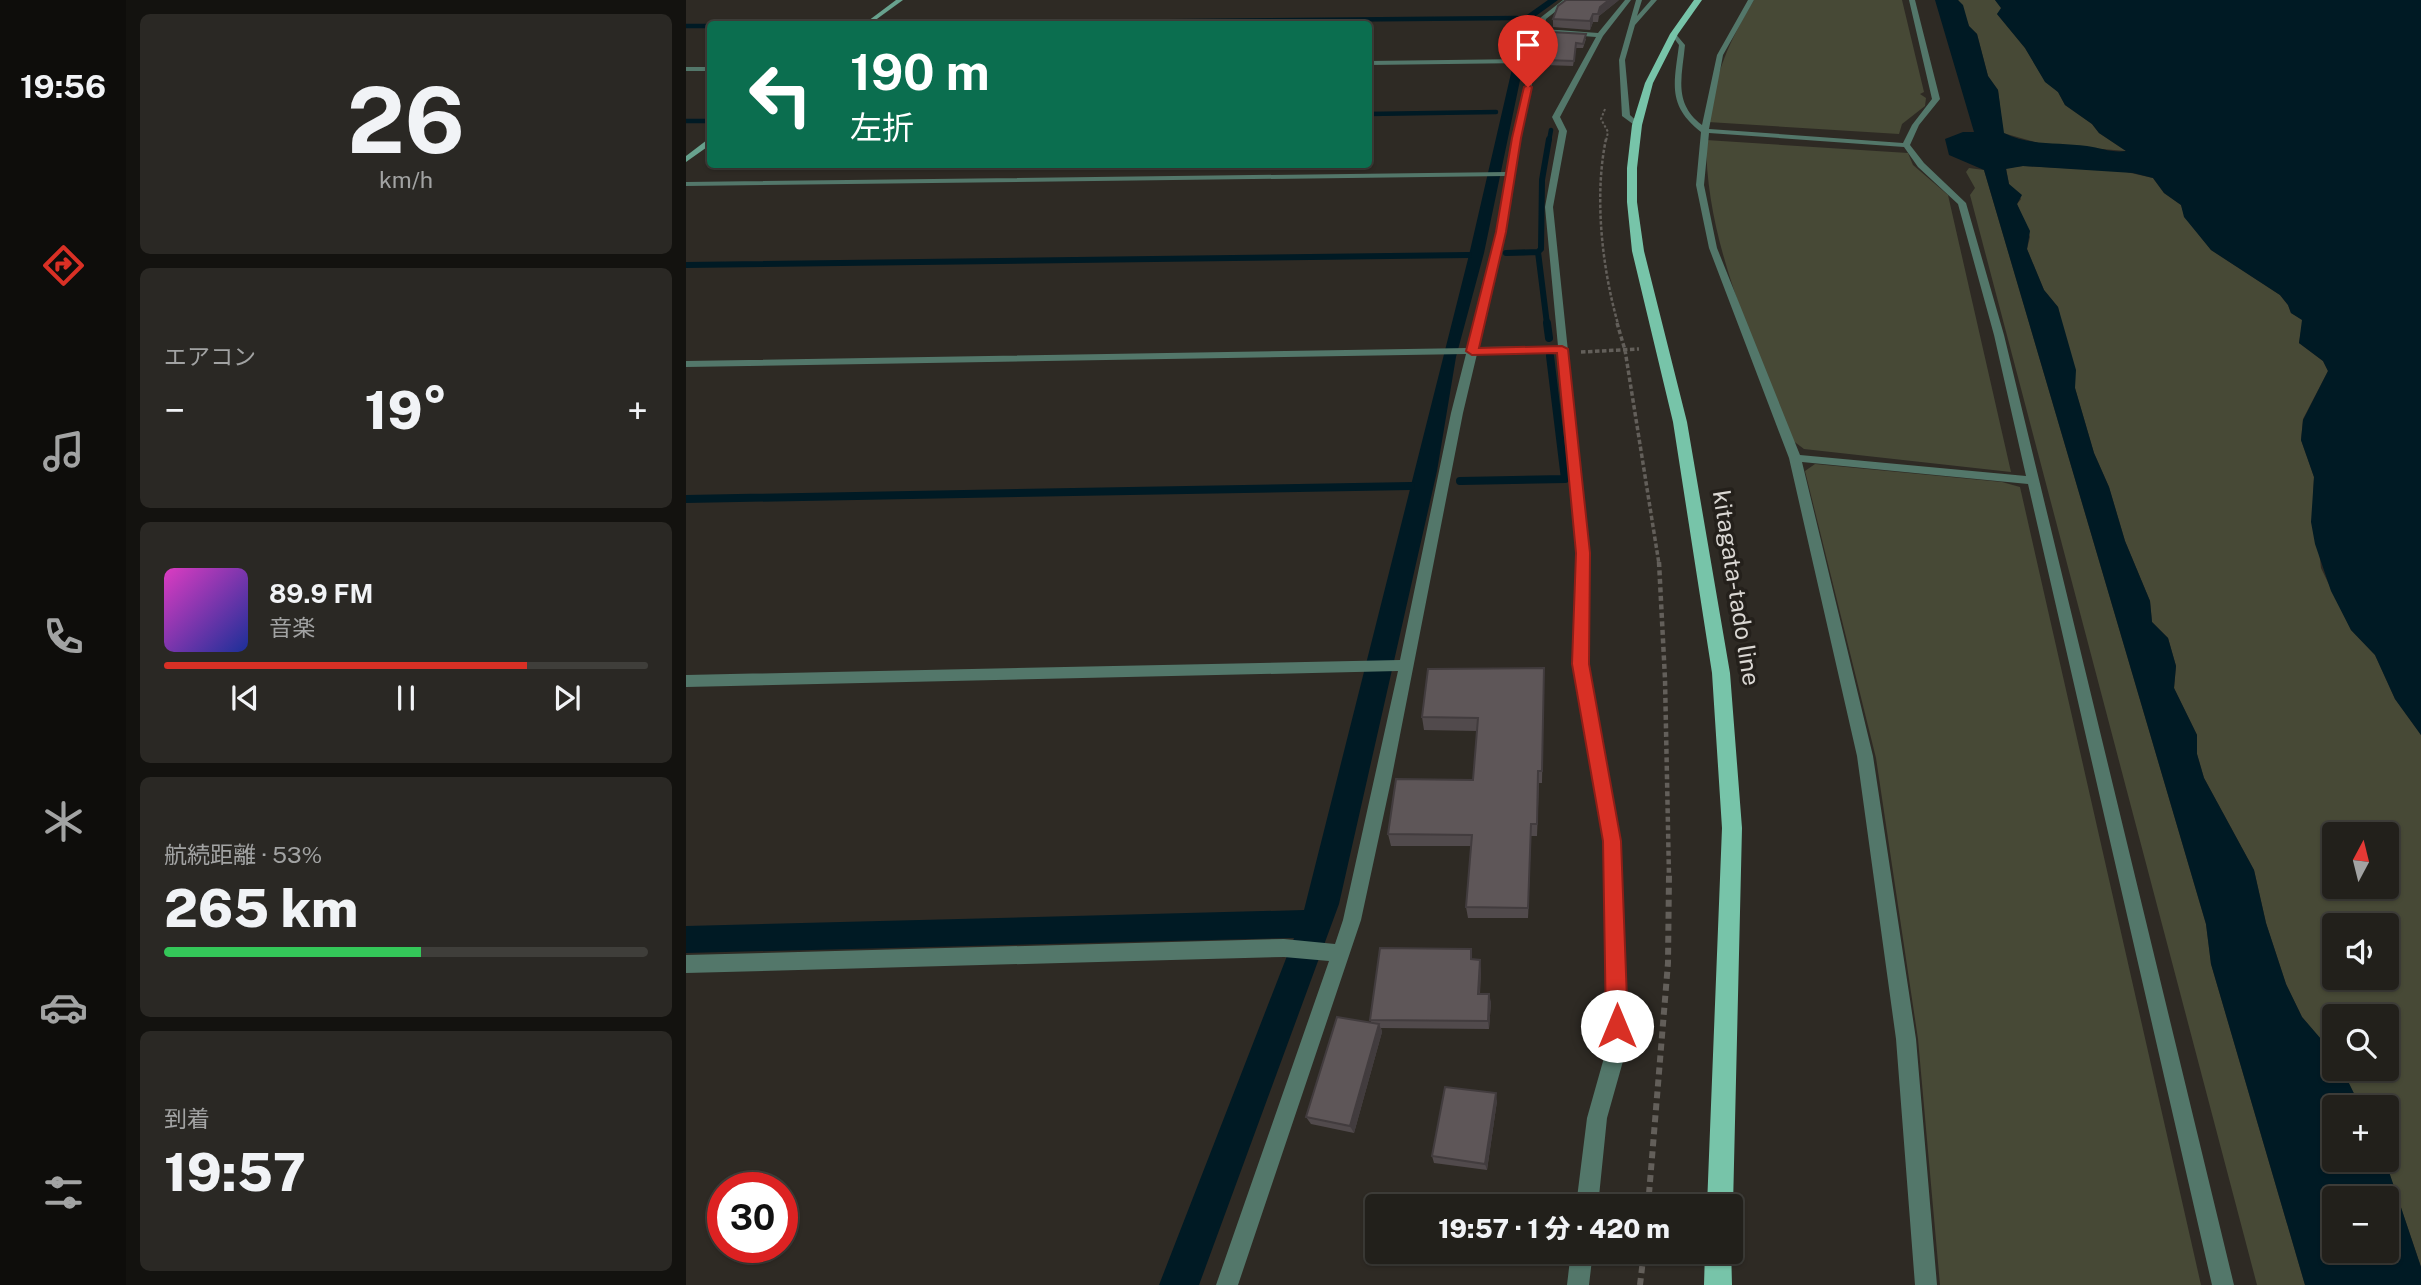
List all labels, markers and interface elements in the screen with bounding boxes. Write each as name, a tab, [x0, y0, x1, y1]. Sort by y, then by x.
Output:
pin	[1498, 15, 1558, 87]
icon: arrive	[1509, 26, 1547, 64]
text: 190 m	[850, 43, 990, 101]
icon: left	[735, 49, 826, 140]
text: 26	[347, 67, 465, 173]
text: 19:56	[20, 68, 106, 105]
text: 左折	[850, 109, 914, 146]
text: km/h	[379, 166, 433, 193]
icon: directions	[39, 241, 88, 290]
text: エアコン	[164, 343, 256, 370]
text: 19°	[365, 380, 447, 441]
text: −	[164, 388, 185, 433]
text: +	[627, 388, 648, 433]
icon: music	[39, 427, 88, 476]
street label: kitagata-tado line	[1708, 488, 1766, 687]
text: 89.9 FM	[269, 578, 373, 609]
icon: phone	[39, 612, 88, 661]
text: 音楽	[269, 614, 315, 641]
icon: previous	[226, 679, 264, 717]
icon: pause	[387, 679, 425, 717]
icon: next	[548, 679, 586, 717]
icon: climate	[39, 797, 88, 846]
north arrow	[2322, 822, 2399, 900]
map controls	[2322, 822, 2399, 1263]
text: 航続距離 · 53%	[164, 841, 322, 868]
text: 265 km	[164, 878, 358, 939]
button: sound	[2322, 913, 2399, 990]
icon: car	[39, 983, 88, 1032]
position arrow	[1580, 989, 1654, 1063]
button: search	[2322, 1004, 2399, 1081]
button: +	[2322, 1095, 2399, 1172]
text: 到着	[164, 1105, 210, 1132]
text: 19:57	[164, 1142, 306, 1203]
icon: filters	[39, 1168, 88, 1217]
speed limit sign: 30	[707, 1172, 798, 1263]
button: −	[2322, 1186, 2399, 1263]
text: 19:57 · 1 分 · 420 m	[1438, 1213, 1670, 1244]

